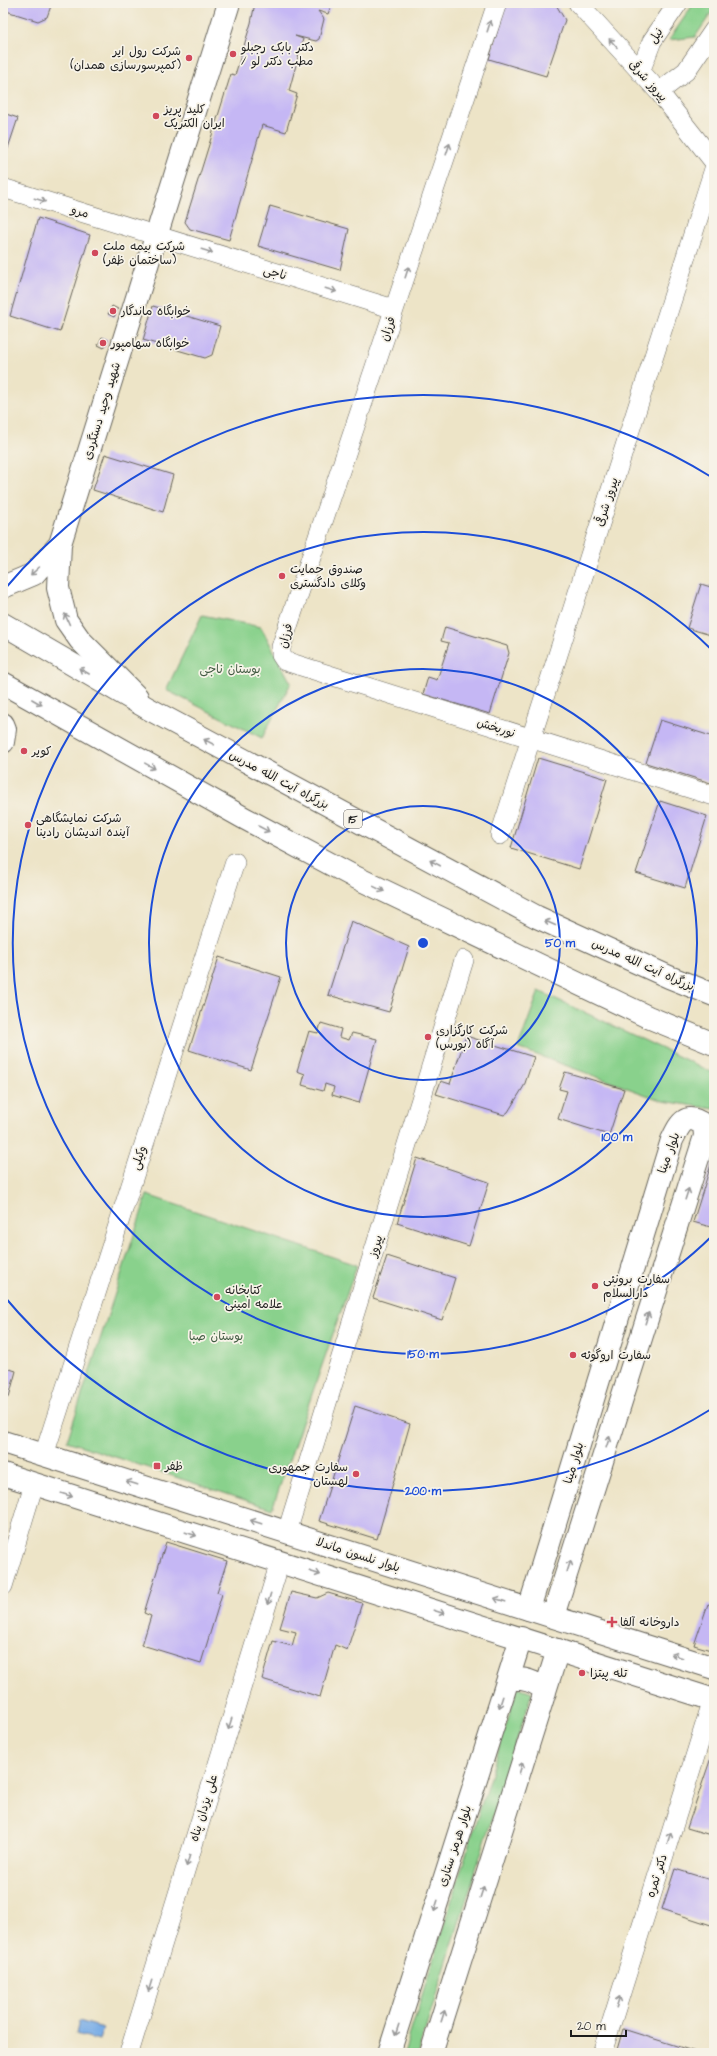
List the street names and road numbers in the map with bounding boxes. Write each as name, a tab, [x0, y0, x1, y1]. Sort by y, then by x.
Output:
street label: نیل	[645, 25, 667, 47]
street label: پیروز شرقی	[625, 57, 671, 105]
street label: مرو	[68, 201, 91, 223]
street label: ناجی	[261, 261, 289, 285]
street label: فرزان	[376, 314, 400, 344]
street label: شهید وحید دستگردی	[79, 360, 125, 462]
street label: پیروز شرقی	[591, 475, 623, 529]
street label: فرزان	[275, 622, 297, 650]
street label: نوربخش	[475, 714, 517, 742]
street label: بزرگراه آیت الله مدرس	[226, 746, 332, 814]
road number: 15	[344, 810, 362, 828]
street label: بزرگراه آیت الله مدرس	[589, 935, 697, 995]
street label: بلوار مینا	[654, 1130, 684, 1176]
street label: وكيلی	[127, 1144, 151, 1172]
street label: پیروز	[364, 1233, 387, 1260]
street label: بلوار مینا	[560, 1440, 588, 1486]
street label: بلوار نلسون ماندلا	[314, 1533, 402, 1577]
street label: علی یزدان پناه	[186, 1772, 222, 1844]
street label: بلوار هرمز ستاری	[434, 1803, 476, 1889]
street label: دکتر ثمره	[642, 1852, 672, 1900]

